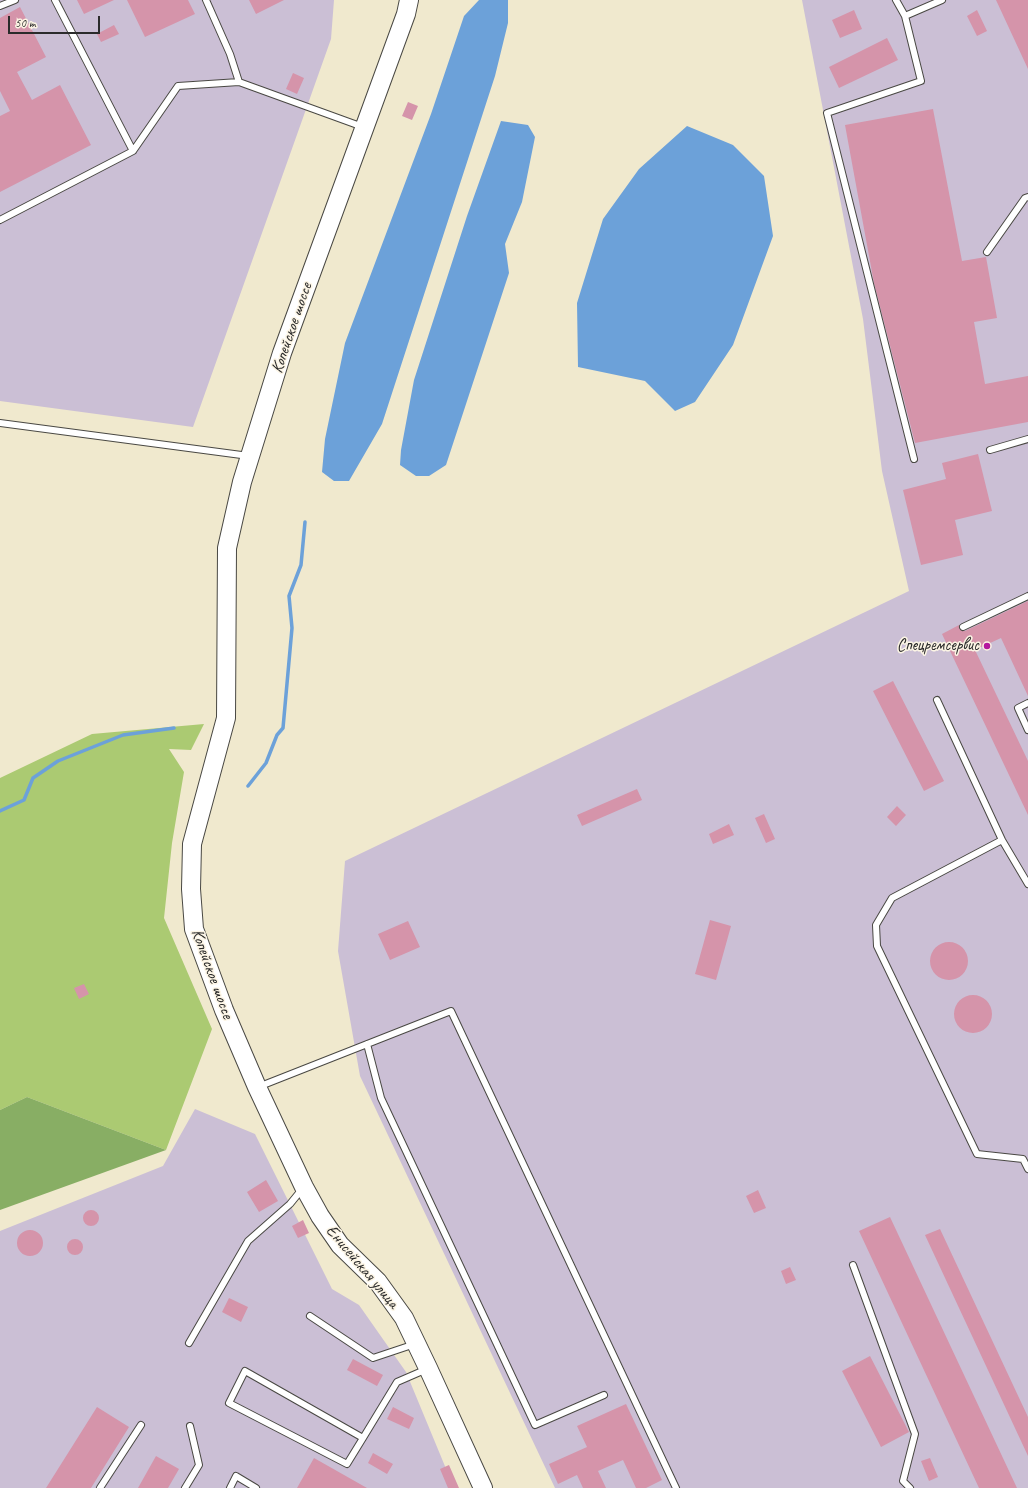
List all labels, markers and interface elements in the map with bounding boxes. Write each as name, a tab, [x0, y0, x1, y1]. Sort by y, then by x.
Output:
scale bar	[10, 8, 102, 34]
text: 50 m	[15, 15, 35, 31]
street label: Копейское шоссе	[267, 280, 317, 376]
place label: Спецремсервис	[897, 636, 979, 656]
marker: Спецремсервис	[982, 641, 992, 651]
street label: Копейское шоссе	[186, 926, 238, 1022]
street label: Енисейская улица	[321, 1221, 403, 1313]

